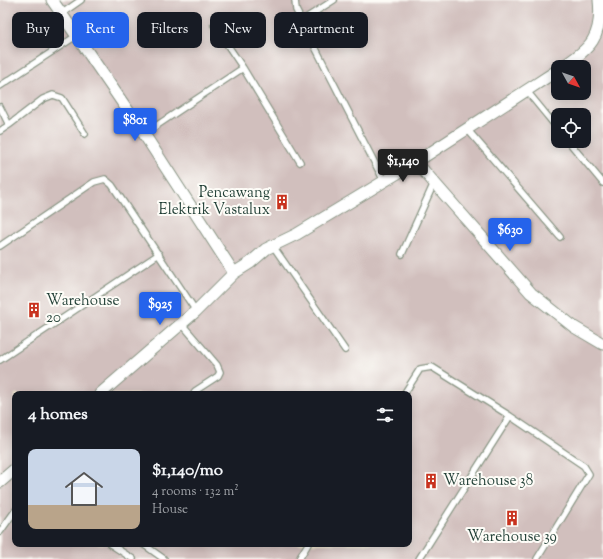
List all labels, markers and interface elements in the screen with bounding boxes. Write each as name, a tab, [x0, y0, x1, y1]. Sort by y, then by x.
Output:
chip: Buy	[12, 12, 64, 48]
chip: Rent	[72, 12, 129, 48]
chip: Filters	[137, 12, 202, 48]
chip: New	[210, 12, 266, 48]
chip: Apartment	[274, 12, 368, 48]
north arrow	[551, 60, 591, 100]
map controls	[551, 60, 591, 148]
pin: $801	[111, 108, 159, 142]
button: locate	[551, 108, 591, 148]
text: $801	[123, 112, 147, 130]
pin: $1,140	[370, 149, 436, 183]
text: $1,140	[387, 153, 419, 171]
place label: Pencawang Elektrik Vastalux	[159, 183, 270, 221]
building icon: Pencawang Elektrik Vastalux	[273, 193, 291, 211]
pin: $630	[486, 218, 534, 252]
text: $630	[497, 222, 523, 240]
place label: Warehouse 20	[46, 291, 119, 329]
pin: $925	[136, 292, 184, 326]
text: $925	[148, 296, 172, 314]
building icon: Warehouse 20	[25, 301, 43, 319]
text: 4 homes	[28, 403, 88, 427]
icon: filters	[374, 404, 396, 426]
text: $1,140/mo	[152, 459, 223, 483]
icon: home	[60, 465, 108, 513]
place label: Warehouse 38	[443, 471, 533, 492]
building icon: Warehouse 38	[422, 472, 440, 490]
text: 4 rooms · 132 m²	[152, 483, 239, 501]
text: House	[152, 501, 188, 519]
building icon: Warehouse 39	[503, 509, 521, 527]
place label: Warehouse 39	[467, 527, 557, 548]

